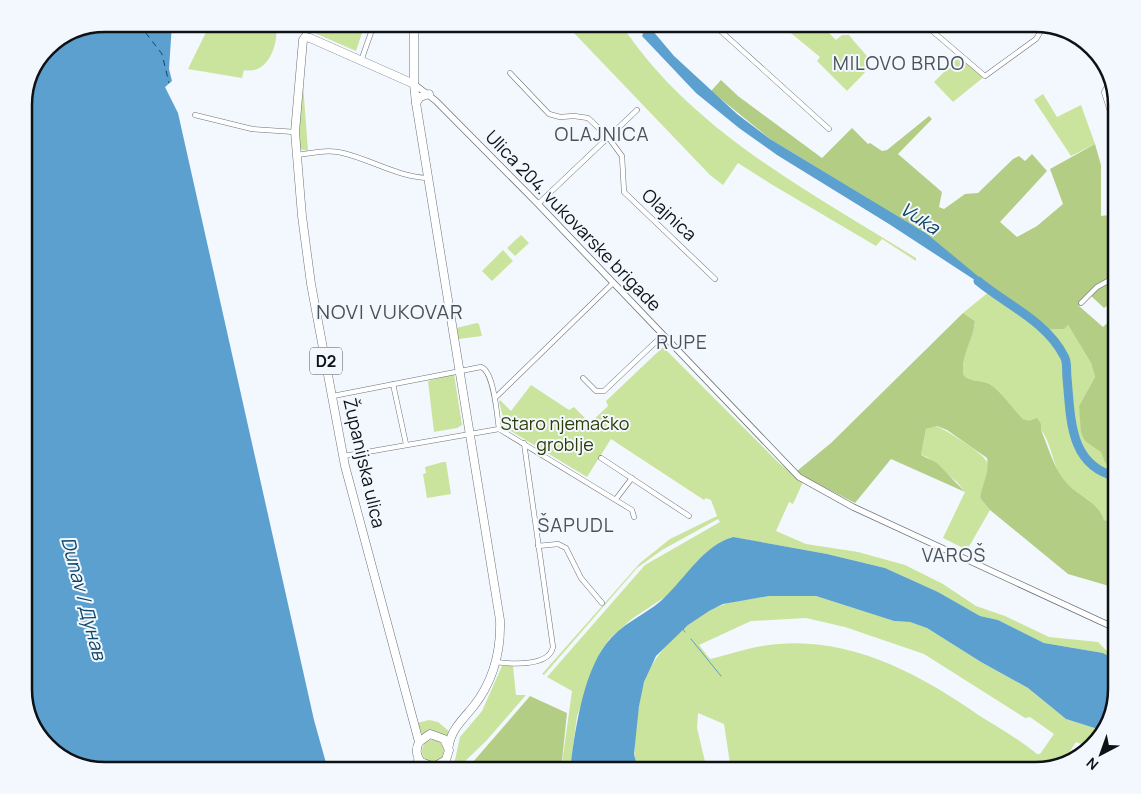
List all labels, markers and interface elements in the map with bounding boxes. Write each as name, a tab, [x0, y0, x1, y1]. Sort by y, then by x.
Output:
district label: MILOVO BRDO	[833, 50, 965, 76]
district label: OLAJNICA	[555, 121, 649, 147]
street label: Ulica 204. vukovarske brigade	[481, 124, 667, 316]
street label: Olajnica	[637, 183, 702, 246]
water label: Vuka	[895, 196, 946, 241]
district label: NOVI VUKOVAR	[316, 298, 464, 325]
district label: RUPE	[656, 329, 708, 355]
road number: D2	[310, 348, 342, 374]
street label: Županijska ulica	[338, 395, 392, 530]
park label: Staro njemačko groblje	[501, 411, 629, 456]
district label: ŠAPUDL	[537, 512, 615, 538]
water label: Dunav / Дунав	[55, 534, 113, 664]
district label: VAROŠ	[922, 542, 986, 568]
north arrow	[1076, 729, 1126, 779]
text: N	[1082, 754, 1102, 775]

